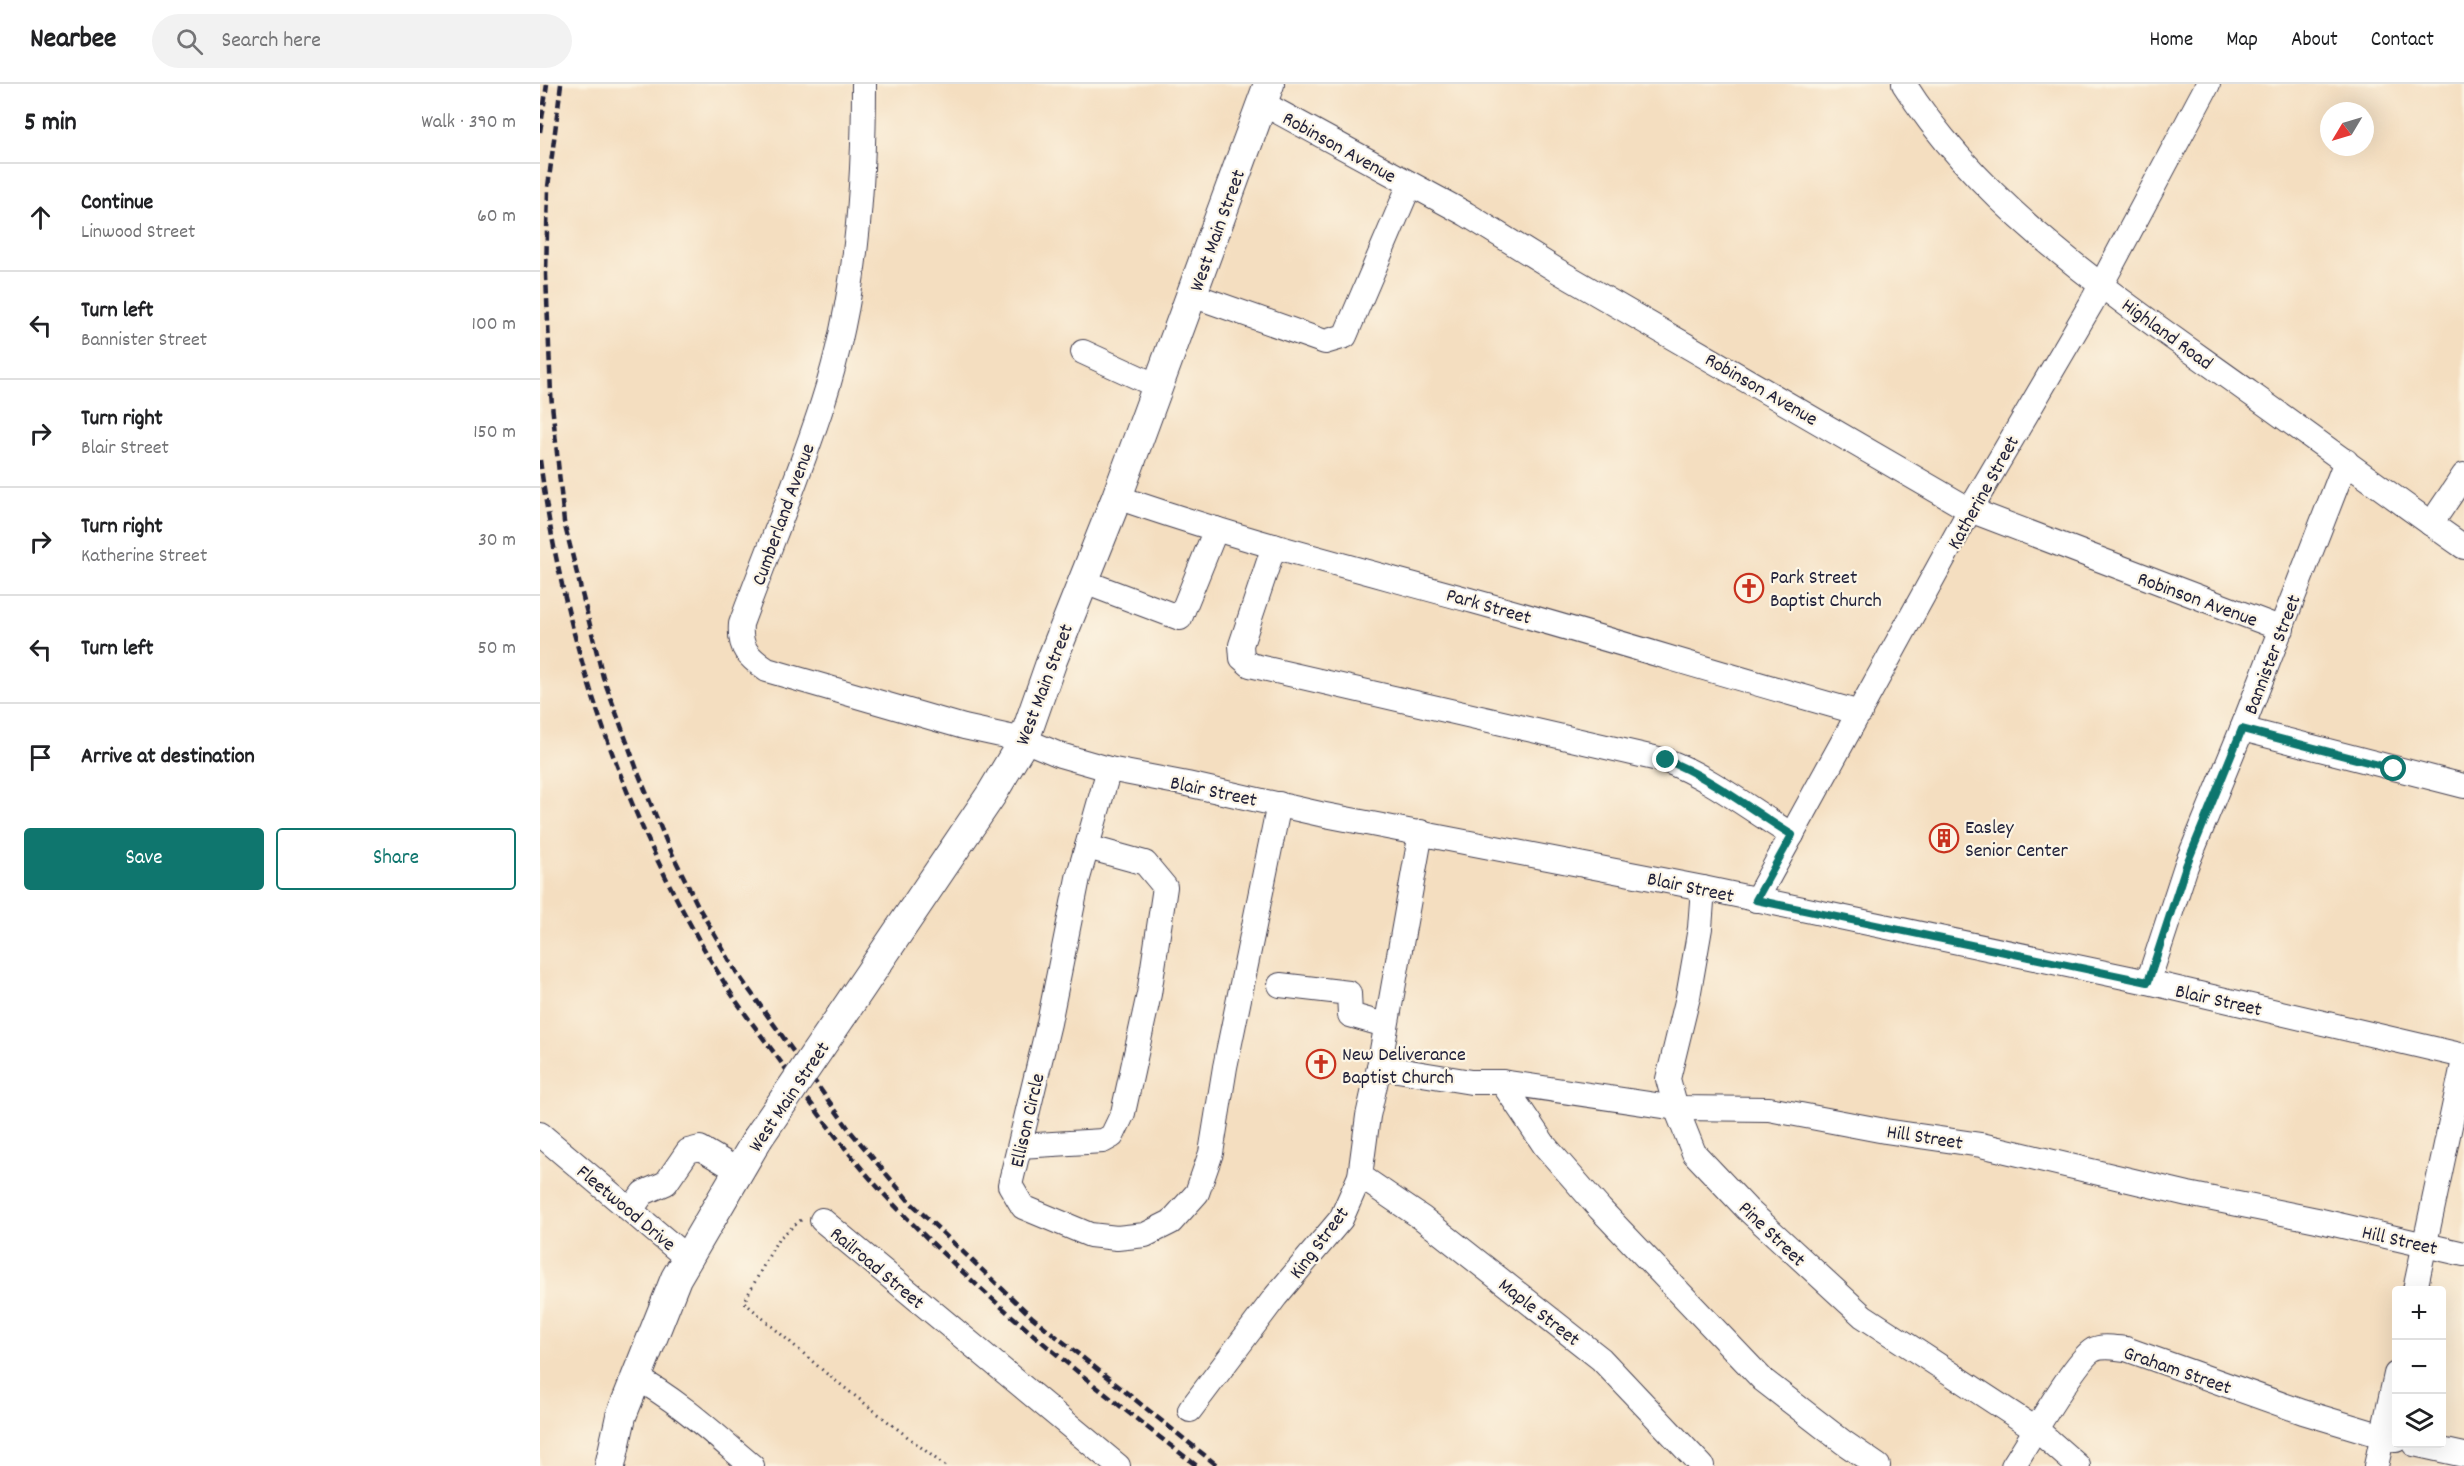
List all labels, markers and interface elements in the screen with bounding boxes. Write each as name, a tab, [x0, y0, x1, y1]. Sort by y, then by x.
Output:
search box	[152, 14, 572, 68]
text: Nearbee	[30, 21, 116, 61]
icon: search	[173, 25, 206, 58]
text: Search here	[221, 26, 321, 57]
text: Home	[2149, 26, 2193, 56]
text: Map	[2226, 26, 2258, 56]
text: About	[2291, 26, 2338, 56]
text: Contact	[2371, 26, 2434, 56]
north arrow	[2320, 102, 2374, 156]
text: 5 min	[24, 105, 77, 142]
street label: Robinson Avenue	[1277, 106, 1401, 192]
text: Walk · 390 m	[421, 109, 516, 137]
street label: West Main Street	[1184, 166, 1254, 296]
text: Continue	[81, 188, 153, 219]
icon: ahead	[24, 201, 57, 234]
text: 60 m	[477, 203, 516, 231]
text: Linwood Street	[81, 219, 195, 247]
street label: Highland Road	[2115, 293, 2218, 378]
text: Turn left	[81, 296, 153, 327]
icon: left	[24, 309, 57, 342]
text: 100 m	[472, 311, 516, 339]
text: Bannister Street	[81, 327, 207, 355]
street label: Robinson Avenue	[1699, 347, 1822, 434]
text: Turn right	[81, 404, 163, 435]
icon: right	[24, 417, 57, 450]
text: 150 m	[473, 419, 516, 447]
street label: Katherine Street	[1942, 431, 2027, 555]
text: Blair Street	[81, 435, 169, 463]
street label: Cumberland Avenue	[746, 440, 824, 590]
text: Turn right	[81, 512, 163, 543]
icon: right	[24, 525, 57, 558]
text: 30 m	[478, 527, 516, 555]
text: Katherine Street	[81, 543, 207, 571]
place label: Park Street Baptist Church	[1770, 565, 1882, 616]
street label: Robinson Avenue	[2133, 566, 2261, 636]
church icon: Park Street Baptist Church	[1733, 572, 1765, 604]
street label: Park Street	[1442, 582, 1534, 633]
street label: Bannister Street	[2238, 591, 2309, 719]
street label: West Main Street	[1010, 620, 1082, 750]
icon: left	[24, 633, 57, 666]
text: Turn left	[81, 634, 153, 665]
text: 50 m	[478, 635, 516, 663]
icon: arrive	[24, 741, 57, 774]
text: Arrive at destination	[81, 742, 255, 773]
route end	[1652, 746, 1678, 772]
route start	[2380, 755, 2406, 781]
street label: Blair Street	[1167, 770, 1259, 816]
place label: Easley Senior Center	[1965, 815, 2069, 866]
building icon: Easley Senior Center	[1928, 822, 1960, 854]
button: Save	[24, 828, 264, 890]
button: Share	[276, 828, 516, 890]
street label: Blair Street	[1644, 866, 1736, 912]
street label: Blair Street	[2172, 978, 2264, 1025]
street label: West Main Street	[743, 1037, 838, 1158]
place label: New Deliverance Baptist Church	[1342, 1042, 1466, 1093]
church icon: New Deliverance Baptist Church	[1305, 1048, 1337, 1080]
street label: Ellison Circle	[1004, 1071, 1053, 1171]
street label: Hill Street	[1885, 1119, 1965, 1159]
street label: Fleetwood Drive	[569, 1159, 681, 1259]
street label: Pine Street	[1731, 1196, 1811, 1274]
street label: King Street	[1284, 1202, 1357, 1286]
street label: Hill Street	[2359, 1220, 2440, 1264]
street label: Railroad Street	[823, 1221, 929, 1317]
street label: Maple Street	[1491, 1272, 1585, 1354]
map controls	[2392, 1286, 2446, 1448]
button: +	[2392, 1286, 2446, 1340]
street label: Graham Street	[2119, 1340, 2235, 1403]
button: −	[2392, 1340, 2446, 1394]
button: layers	[2392, 1394, 2446, 1448]

